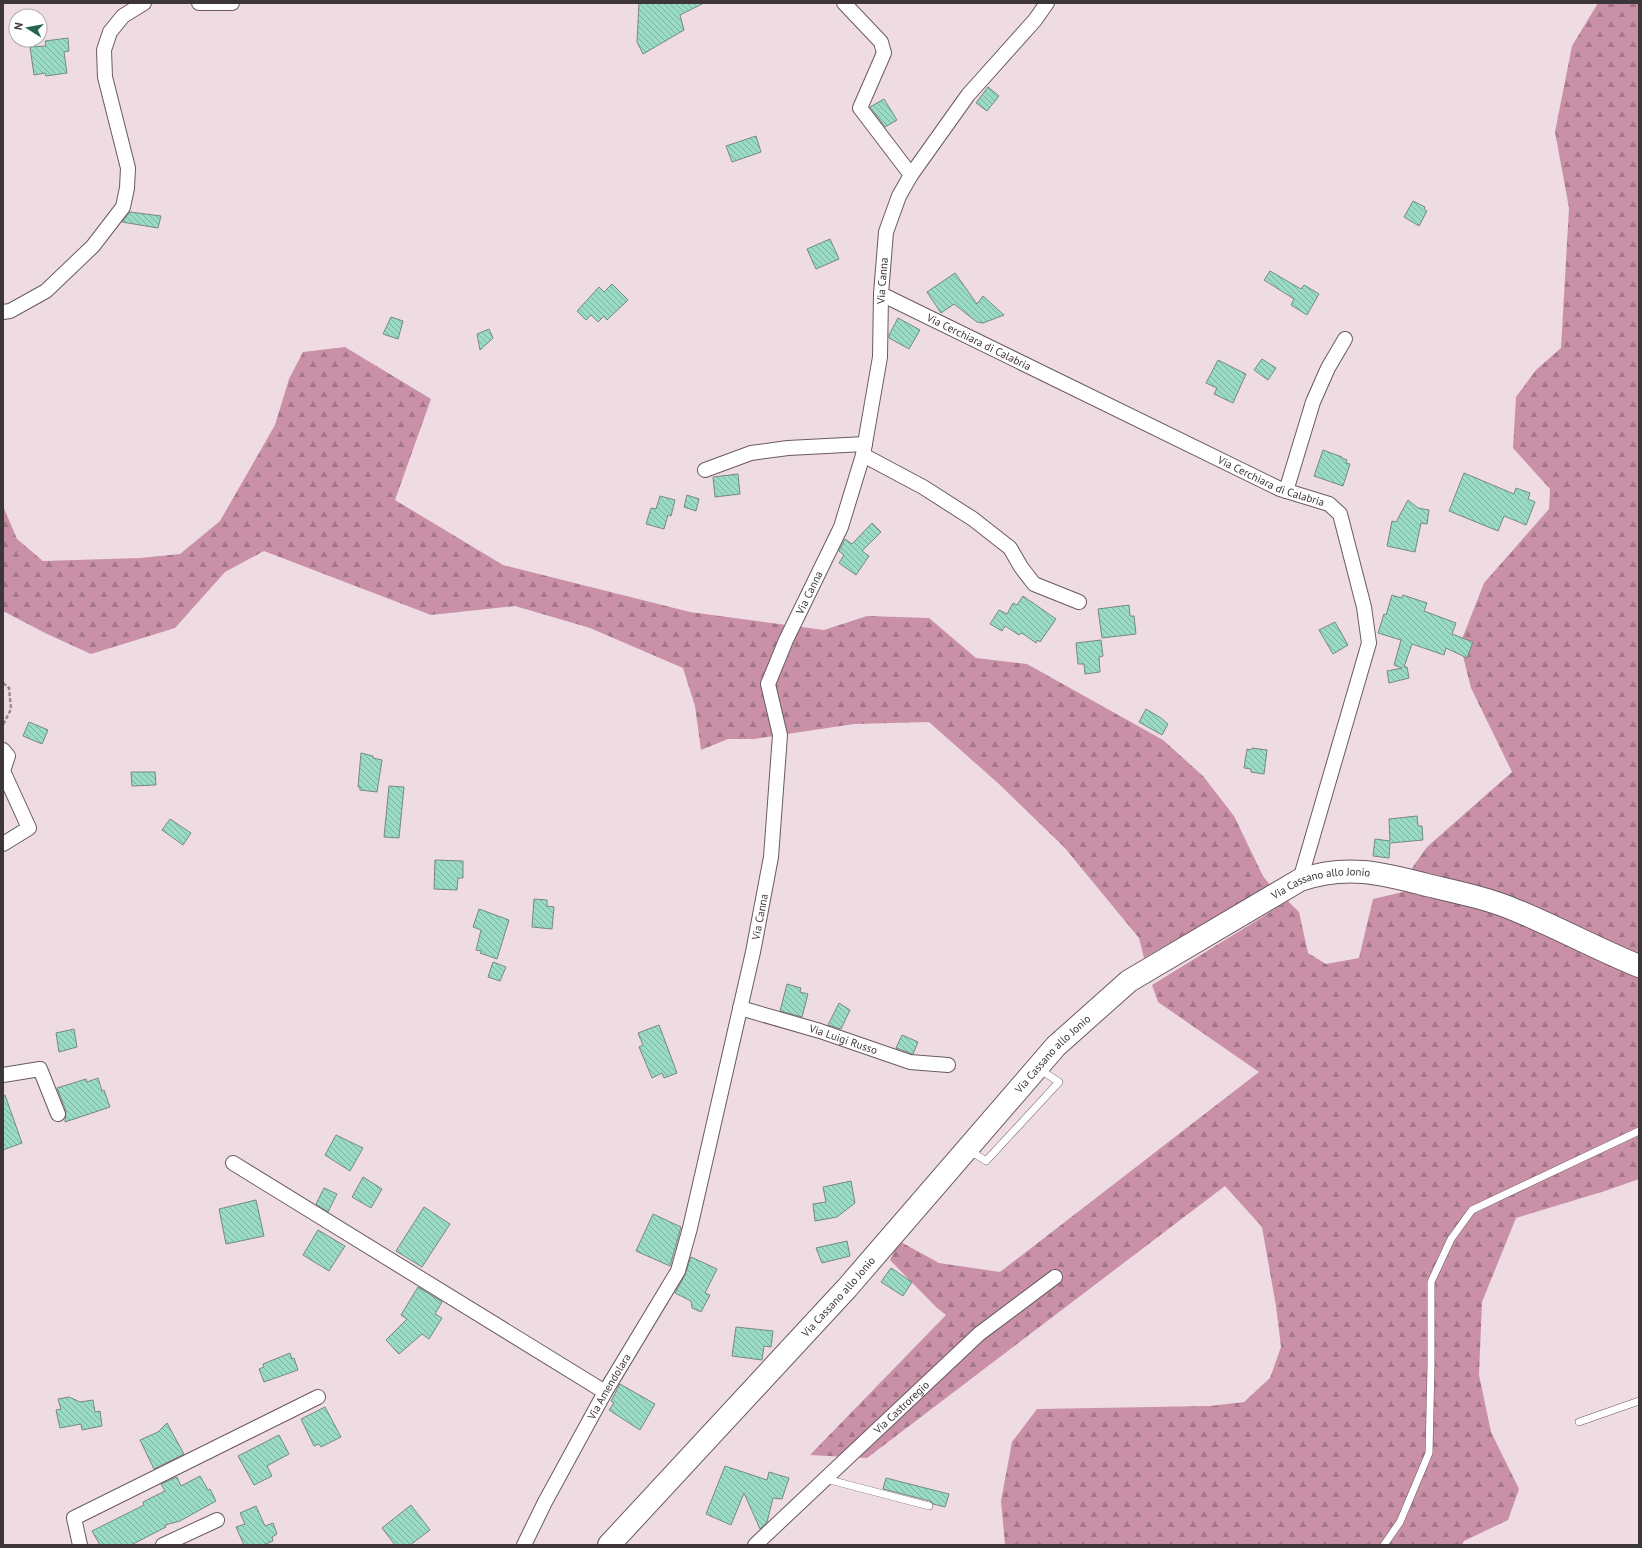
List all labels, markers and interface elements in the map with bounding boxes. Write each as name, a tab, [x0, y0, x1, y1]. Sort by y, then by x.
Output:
north arrow	[8, 8, 48, 48]
text: N	[11, 21, 26, 31]
street label: Via Canna	[874, 257, 891, 305]
street label: Via Cerchiara di Calabria	[923, 310, 1034, 373]
street label: Via Cerchiara di Calabria	[1215, 452, 1326, 509]
street label: Via Canna	[792, 568, 826, 617]
street label: Via Cassano allo Jonio	[1268, 864, 1371, 903]
street label: Via Canna	[748, 893, 771, 942]
street label: Via Cassano allo Jonio	[1011, 1012, 1093, 1097]
street label: Via Luigi Russo	[807, 1021, 880, 1057]
street label: Via Cassano allo Jonio	[798, 1253, 878, 1340]
street label: Via Amendolara	[584, 1351, 634, 1423]
street label: Via Castroregio	[870, 1378, 932, 1437]

